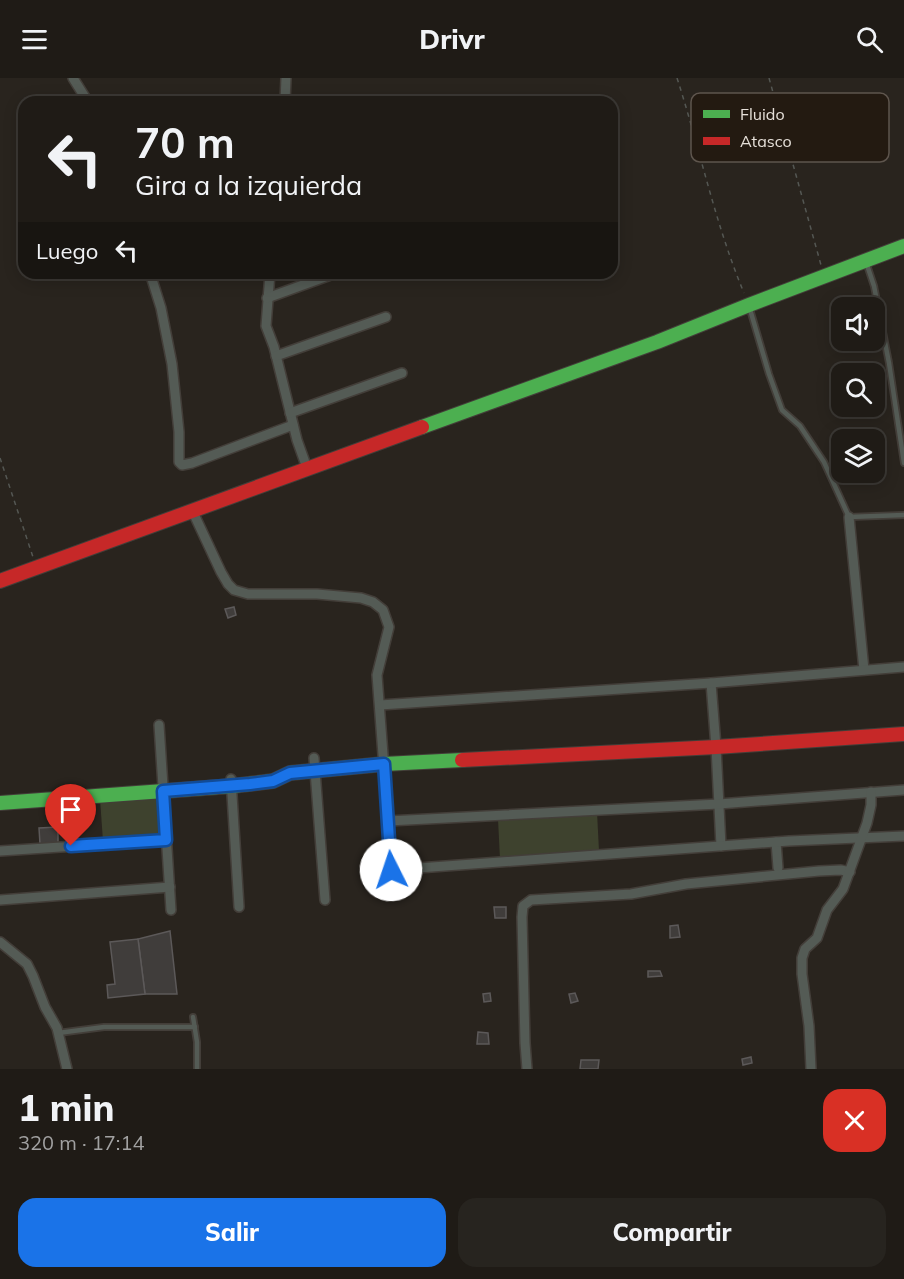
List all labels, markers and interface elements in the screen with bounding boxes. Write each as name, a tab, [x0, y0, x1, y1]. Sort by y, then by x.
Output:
text: Drivr	[419, 22, 485, 56]
icon: menu	[18, 23, 51, 56]
icon: search	[853, 23, 886, 56]
legend	[691, 93, 889, 162]
text: Fluido	[740, 104, 785, 124]
text: 70 m	[135, 116, 235, 169]
icon: left	[36, 120, 114, 198]
text: Atasco	[740, 131, 792, 151]
text: Gira a la izquierda	[135, 168, 362, 202]
icon: left	[110, 234, 143, 267]
text: Luego	[36, 237, 98, 265]
map controls	[831, 297, 885, 483]
button: sound	[831, 297, 885, 351]
button: search	[831, 363, 885, 417]
button: layers	[831, 429, 885, 483]
pin	[45, 784, 96, 846]
icon: arrive	[54, 793, 87, 826]
position arrow	[359, 838, 423, 902]
text: 1 min	[18, 1085, 114, 1130]
button: close	[823, 1089, 886, 1152]
text: 320 m · 17:14	[18, 1130, 144, 1155]
button: Salir	[18, 1198, 446, 1267]
button: Compartir	[458, 1198, 886, 1267]

